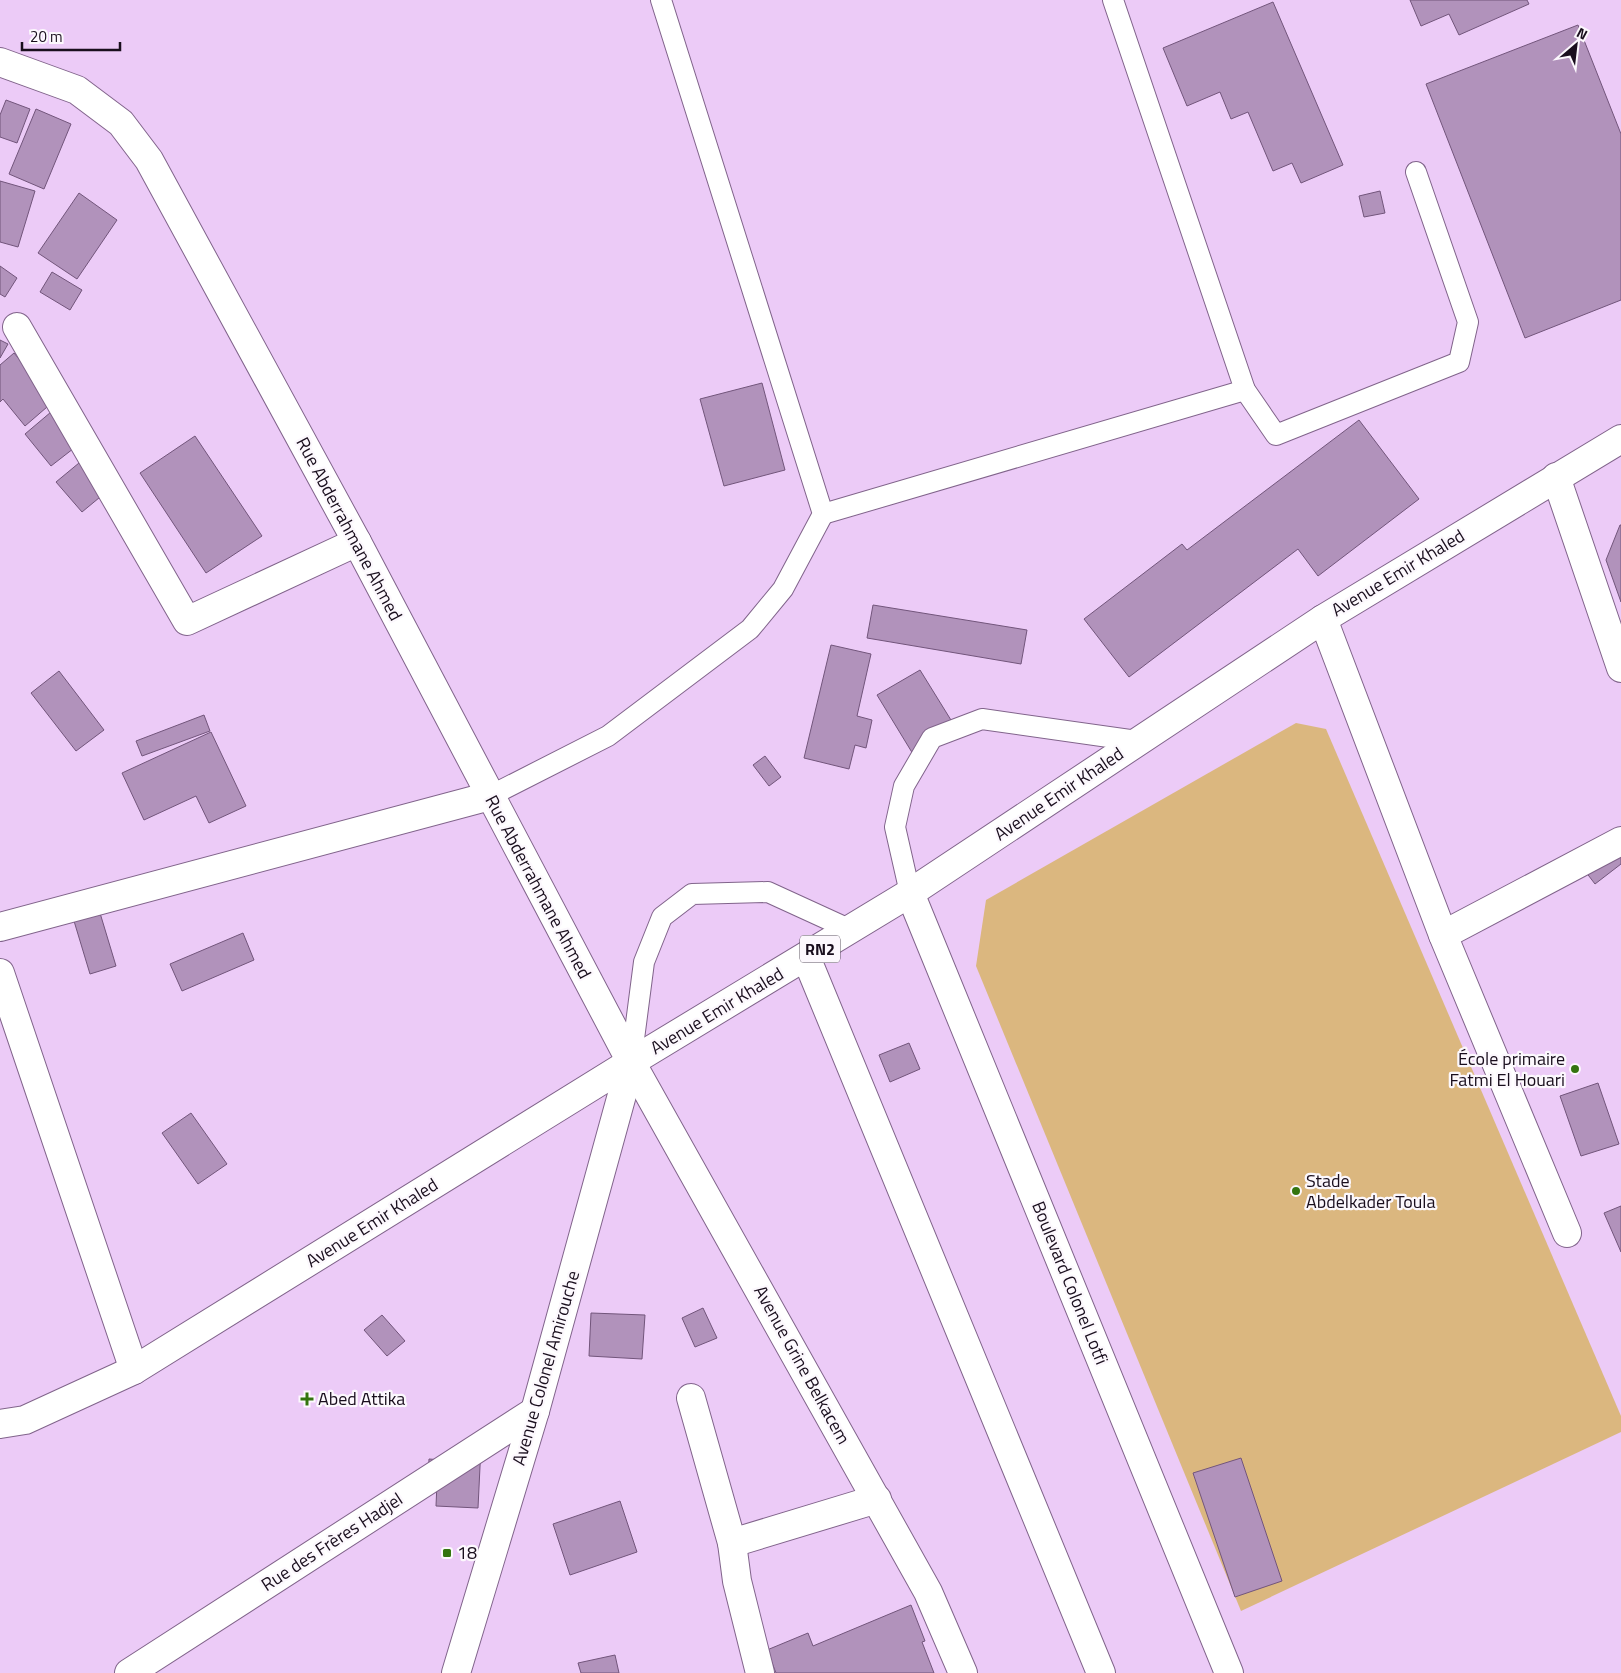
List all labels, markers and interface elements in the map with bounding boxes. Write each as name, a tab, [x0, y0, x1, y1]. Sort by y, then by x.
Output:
scale bar	[22, 20, 120, 52]
north arrow	[1551, 20, 1601, 70]
text: N	[1573, 22, 1592, 45]
text: 20 m	[30, 25, 63, 48]
street label: Rue Abderrahmane Ahmed	[290, 432, 409, 625]
street label: Avenue Emir Khaled	[1326, 522, 1469, 623]
street label: Avenue Emir Khaled	[989, 740, 1129, 847]
street label: Rue Abderrahmane Ahmed	[479, 790, 598, 983]
road number: RN2	[800, 936, 840, 962]
street label: Avenue Emir Khaled	[645, 960, 788, 1061]
place label: École primaire Fatmi El Houari	[1449, 1045, 1565, 1093]
marker: École primaire Fatmi El Houari	[1569, 1063, 1581, 1075]
place label: Stade Abdelkader Toula	[1306, 1167, 1435, 1215]
street label: Avenue Emir Khaled	[301, 1171, 443, 1274]
marker: Stade Abdelkader Toula	[1290, 1185, 1302, 1197]
street label: Boulevard Colonel Lotfi	[1025, 1197, 1116, 1369]
street label: Avenue Colonel Amirouche	[505, 1267, 586, 1468]
street label: Avenue Grine Belkacem	[747, 1280, 857, 1449]
place label: Abed Attika	[318, 1385, 405, 1412]
marker: Abed Attika	[300, 1392, 314, 1406]
street label: Rue des Frères Hadjel	[256, 1486, 408, 1598]
place label: 18	[457, 1539, 477, 1566]
marker: 18	[441, 1547, 453, 1559]

